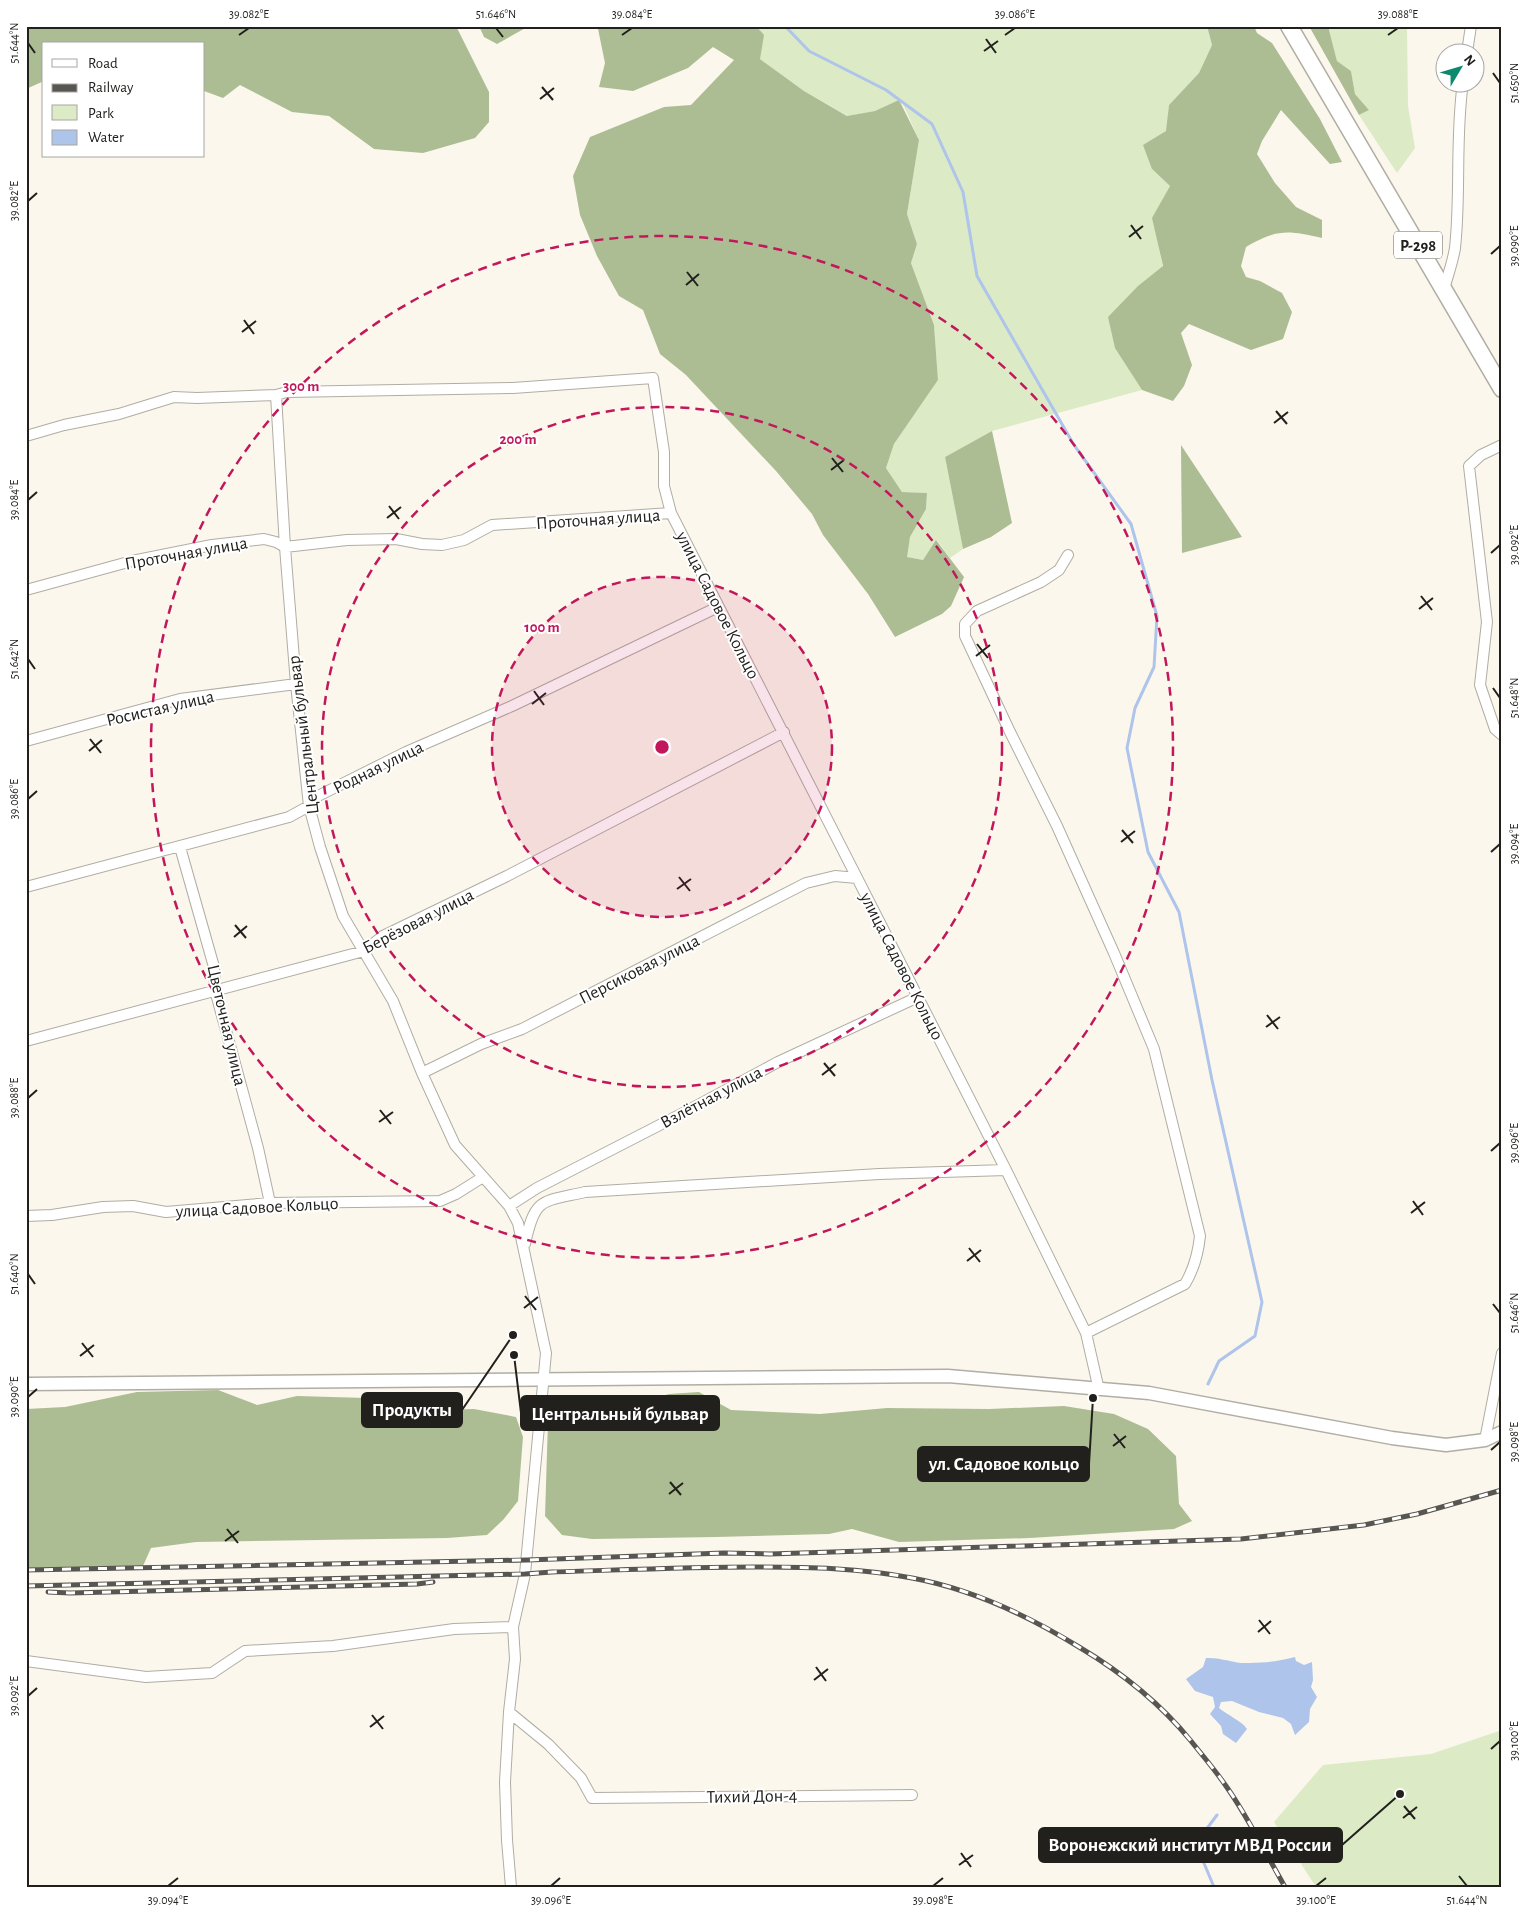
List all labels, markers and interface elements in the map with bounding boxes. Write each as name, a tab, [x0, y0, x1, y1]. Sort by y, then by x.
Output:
text: 39.082°E	[229, 8, 269, 20]
text: 51.646°N	[476, 8, 516, 20]
text: 39.084°E	[612, 8, 652, 20]
text: 39.086°E	[995, 8, 1035, 20]
text: 39.088°E	[1378, 8, 1418, 20]
text: 51.644°N	[8, 23, 20, 63]
legend	[42, 42, 205, 158]
north arrow	[1436, 42, 1486, 92]
text: N	[1461, 52, 1478, 69]
text: Road	[88, 56, 118, 71]
text: 51.650°N	[1508, 63, 1520, 103]
text: Railway	[88, 80, 134, 95]
text: Park	[88, 106, 114, 121]
text: Water	[88, 130, 124, 145]
text: 39.082°E	[8, 181, 20, 221]
text: 39.090°E	[1508, 225, 1520, 266]
road number: Р-298	[1394, 232, 1442, 258]
text: 300 m	[283, 379, 319, 394]
text: 200 m	[499, 432, 537, 447]
text: 39.084°E	[8, 480, 20, 520]
street label: Проточная улица	[535, 507, 661, 533]
text: 39.092°E	[1508, 525, 1520, 565]
street label: улица Садовое Кольцо	[672, 528, 762, 682]
street label: Проточная улица	[123, 534, 249, 574]
text: 100 m	[524, 620, 560, 635]
text: 51.642°N	[8, 639, 20, 679]
street label: Центральный бульвар	[284, 654, 323, 816]
text: 51.648°N	[1508, 678, 1520, 718]
street label: Росистая улица	[104, 688, 216, 730]
street label: Родная улица	[330, 738, 427, 798]
centre of rings	[653, 738, 671, 756]
text: 39.086°E	[8, 779, 20, 819]
text: 39.094°E	[1508, 824, 1520, 864]
street label: Берёзовая улица	[360, 886, 477, 958]
street label: улица Садовое Кольцо	[856, 889, 946, 1043]
street label: Персиковая улица	[576, 932, 703, 1008]
street label: Цветочная улица	[203, 963, 249, 1088]
street label: Взлётная улица	[658, 1064, 765, 1132]
text: 39.088°E	[8, 1078, 20, 1118]
text: 39.096°E	[1508, 1123, 1520, 1163]
street label: улица Садовое Кольцо	[174, 1195, 339, 1221]
text: 51.640°N	[8, 1253, 20, 1295]
text: 51.646°N	[1508, 1293, 1520, 1333]
text: 39.090°E	[8, 1376, 20, 1417]
callout: Продукты	[362, 1393, 462, 1427]
callout: Центральный бульвар	[521, 1396, 719, 1430]
text: Продукты	[372, 1401, 452, 1420]
text: Центральный бульвар	[531, 1405, 709, 1424]
text: 39.098°E	[1508, 1422, 1520, 1462]
callout: ул. Садовое кольцо	[918, 1447, 1089, 1481]
text: ул. Садовое кольцо	[928, 1455, 1079, 1474]
text: 39.092°E	[8, 1676, 20, 1716]
text: 39.100°E	[1508, 1721, 1520, 1761]
street label: Тихий Дон-4	[707, 1787, 798, 1807]
callout: Воронежский институт МВД России	[1039, 1828, 1342, 1862]
text: Воронежский институт МВД России	[1048, 1836, 1332, 1855]
text: 39.094°E	[148, 1894, 188, 1906]
text: 39.096°E	[531, 1894, 571, 1906]
text: 39.098°E	[913, 1894, 953, 1906]
text: 39.100°E	[1296, 1894, 1336, 1906]
text: 51.644°N	[1447, 1894, 1487, 1906]

